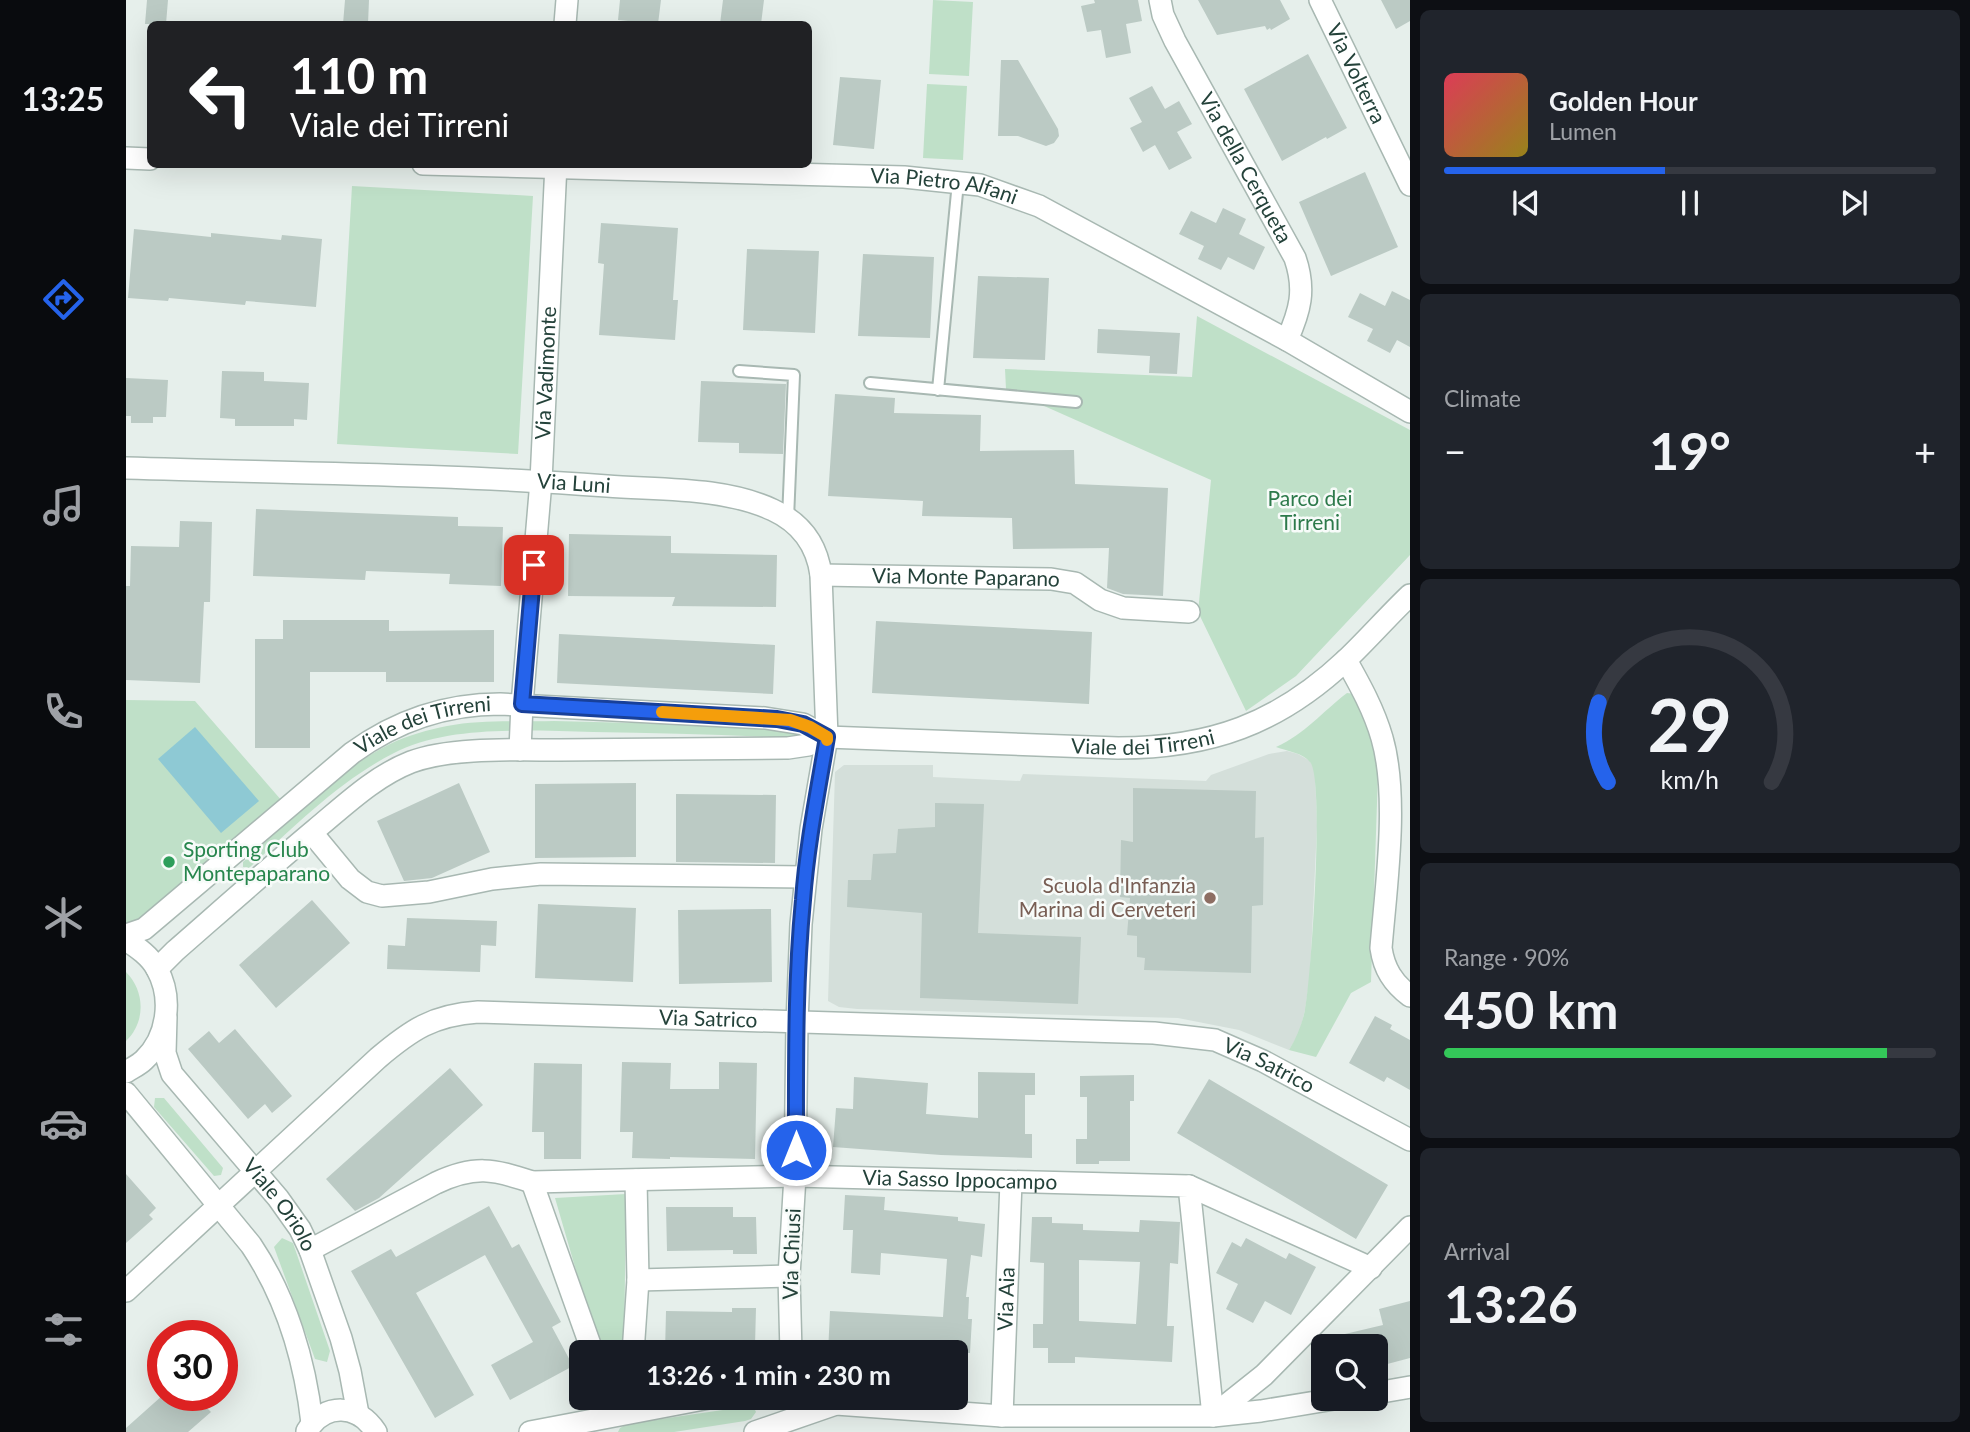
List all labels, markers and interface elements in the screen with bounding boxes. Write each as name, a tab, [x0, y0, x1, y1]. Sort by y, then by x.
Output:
street label: Via Volterra	[1322, 19, 1392, 127]
text: 110 m	[290, 46, 428, 104]
icon: left	[175, 49, 266, 140]
text: 13:25	[22, 79, 104, 118]
text: Golden Hour	[1549, 85, 1698, 117]
street label: Via della Cerqueta	[1195, 88, 1298, 247]
text: Viale dei Tirreni	[290, 105, 509, 144]
text: Lumen	[1549, 117, 1617, 145]
street label: Via Pietro Alfani	[870, 162, 1021, 208]
icon: previous	[1507, 184, 1545, 222]
icon: pause	[1671, 184, 1709, 222]
icon: next	[1835, 184, 1873, 222]
icon: directions	[39, 275, 88, 324]
street label: Via Vadimonte	[529, 306, 560, 440]
text: Climate	[1444, 384, 1521, 412]
text: 19°	[1649, 419, 1731, 481]
text: −	[1444, 428, 1466, 474]
text: +	[1914, 428, 1936, 474]
street label: Via Luni	[536, 467, 611, 497]
icon: music	[39, 481, 88, 530]
park label: Parco dei Tirreni	[1268, 485, 1352, 534]
pin	[504, 535, 564, 595]
icon: arrive	[515, 546, 553, 584]
street label: Via Monte Paparano	[872, 562, 1062, 591]
text: 29	[1648, 680, 1732, 768]
icon: phone	[39, 687, 88, 736]
street label: Viale dei Tirreni	[349, 690, 491, 759]
street label: Viale dei Tirreni	[1071, 723, 1217, 759]
text: km/h	[1661, 764, 1719, 794]
place label: Sporting Club Montepaparano	[183, 836, 330, 885]
marker: Sporting Club Montepaparano	[161, 854, 177, 870]
place label: Scuola d'Infanzia Marina di Cerveteri	[1019, 872, 1196, 921]
marker: Scuola d'Infanzia Marina di Cerveteri	[1202, 890, 1218, 906]
icon: climate	[39, 893, 88, 942]
text: Range · 90%	[1444, 943, 1569, 971]
text: 450 km	[1444, 978, 1618, 1040]
street label: Via Satrico	[659, 1004, 758, 1032]
street label: Via Satrico	[1220, 1031, 1319, 1097]
icon: car	[39, 1099, 88, 1148]
position arrow	[759, 1113, 833, 1187]
street label: Viale Oriolo	[238, 1152, 323, 1255]
street label: Via Sasso Ippocampo	[862, 1164, 1058, 1194]
street label: Via Chiusi	[776, 1208, 805, 1300]
text: Arrival	[1444, 1237, 1510, 1265]
street label: Via Aia	[991, 1267, 1019, 1332]
text: 13:26	[1444, 1272, 1578, 1334]
icon: filters	[39, 1305, 88, 1354]
speed limit sign: 30	[147, 1320, 238, 1411]
map controls	[1311, 1334, 1388, 1411]
button: search	[1311, 1334, 1388, 1411]
text: 13:26 · 1 min · 230 m	[646, 1359, 891, 1391]

